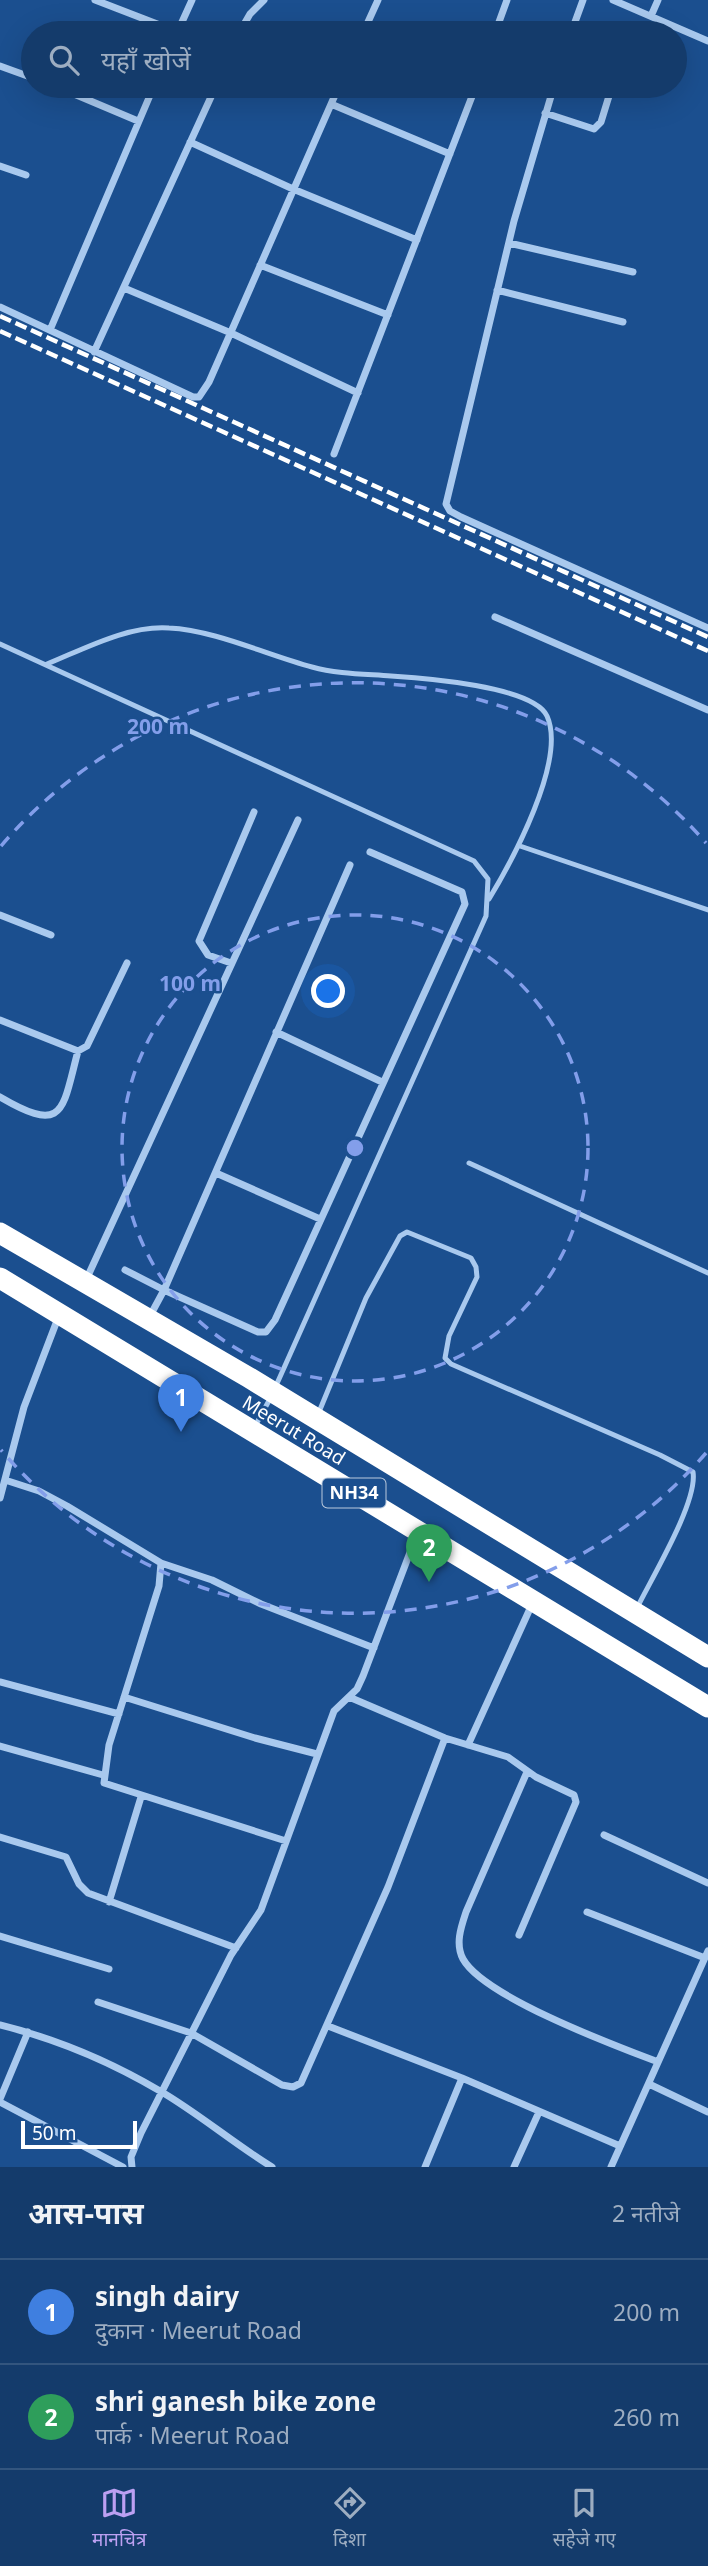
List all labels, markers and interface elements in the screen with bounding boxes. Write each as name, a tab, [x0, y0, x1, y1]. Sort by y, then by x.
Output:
search box	[21, 21, 687, 98]
icon: search	[45, 41, 83, 79]
text: यहाँ खोजें	[101, 42, 191, 78]
text: 200 m	[127, 712, 189, 740]
text: 100 m	[159, 969, 221, 997]
your location	[311, 974, 345, 1008]
centre of rings	[343, 1136, 367, 1160]
pin: 1	[158, 1374, 204, 1432]
street label: Meerut Road	[238, 1389, 350, 1471]
road number: NH34	[322, 1478, 386, 1508]
pin: 2	[406, 1524, 452, 1582]
scale bar	[21, 2118, 136, 2150]
text: 50 m	[32, 2120, 76, 2146]
text: आस-पास	[28, 2192, 144, 2233]
text: 2 नतीजे	[612, 2197, 680, 2229]
text: singh dairy	[95, 2278, 239, 2314]
text: 1	[44, 2296, 58, 2328]
text: 200 m	[613, 2296, 680, 2328]
text: दुकान · Meerut Road	[95, 2314, 302, 2346]
text: shri ganesh bike zone	[95, 2383, 376, 2419]
text: 2	[44, 2401, 58, 2433]
text: 260 m	[613, 2401, 680, 2433]
text: पार्क · Meerut Road	[95, 2419, 290, 2451]
tab: मानचित्र	[92, 2484, 146, 2552]
tab: दिशा	[331, 2484, 369, 2552]
tab: सहेजे गए	[553, 2484, 616, 2552]

